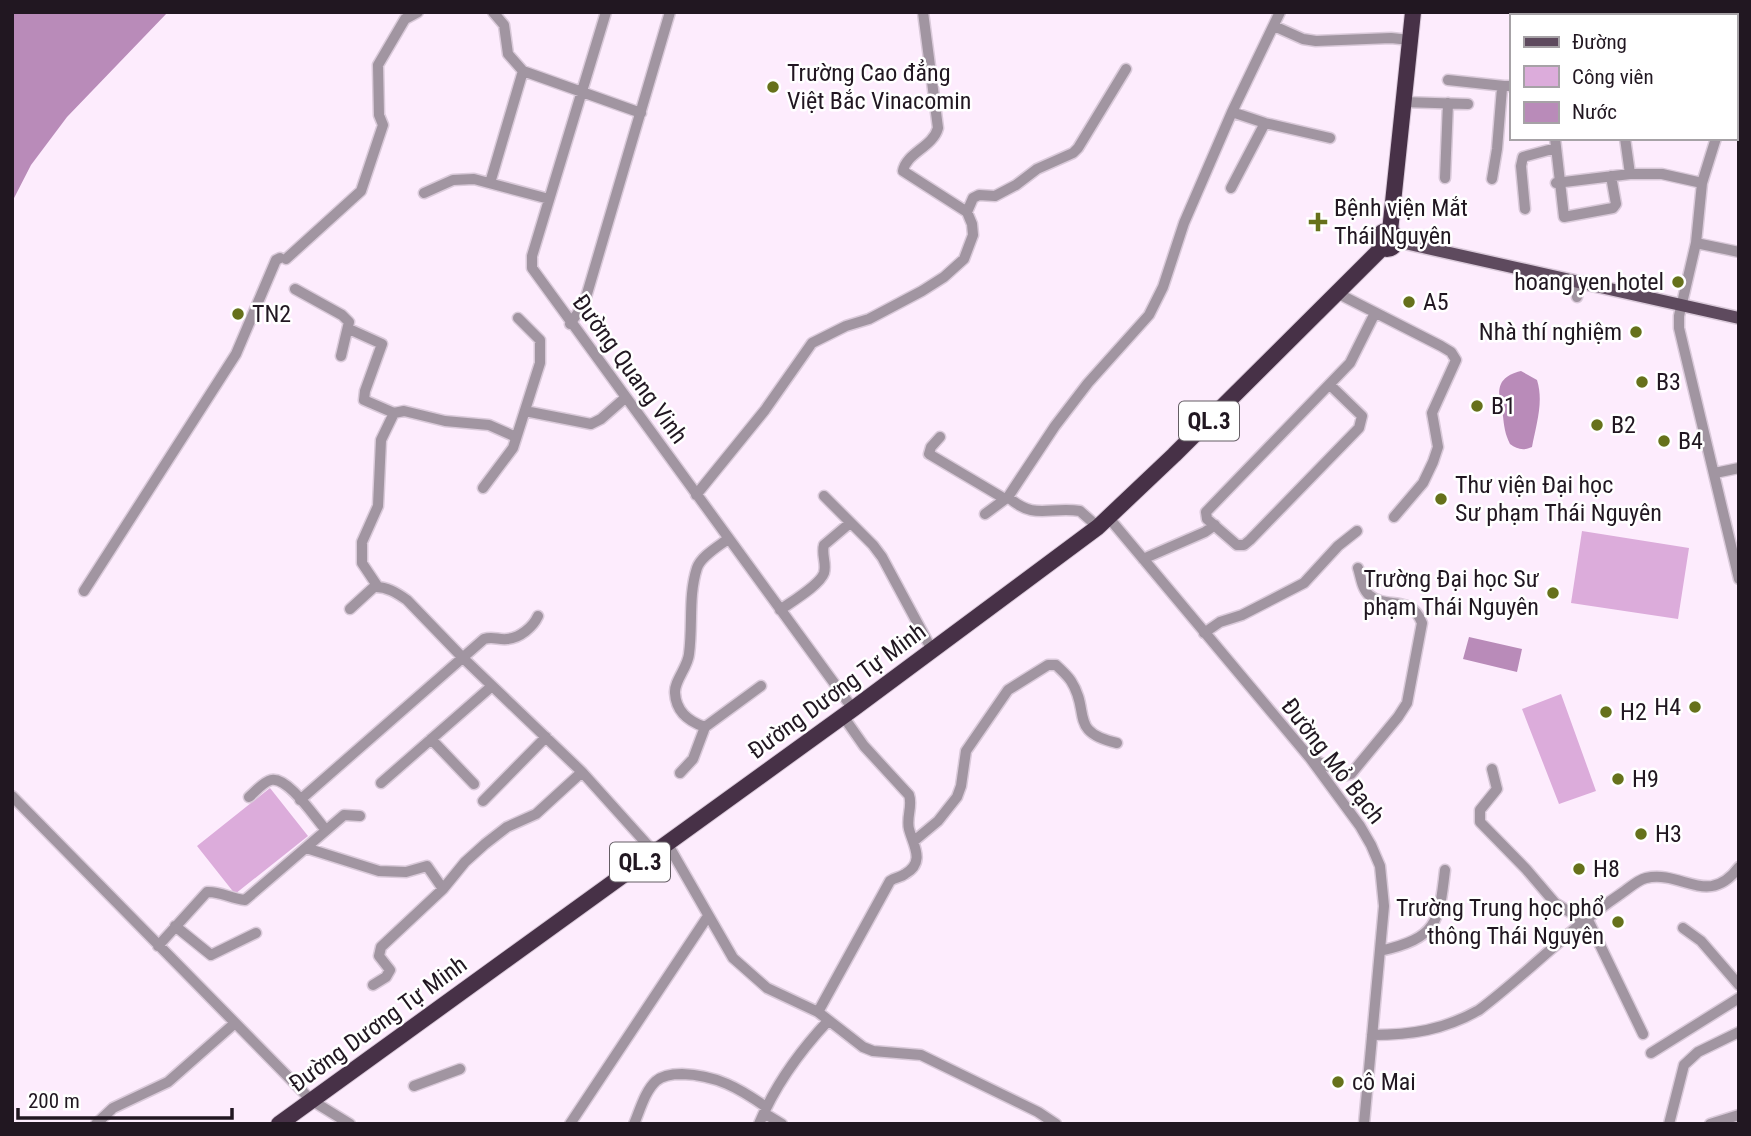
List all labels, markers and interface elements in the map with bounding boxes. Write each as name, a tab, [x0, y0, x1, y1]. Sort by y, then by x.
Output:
legend	[1510, 14, 1737, 140]
text: Đường	[1572, 30, 1627, 54]
place label: Trường Cao đẳng Việt Bắc Vinacomin	[787, 59, 971, 115]
text: Công viên	[1572, 65, 1654, 89]
marker: Trường Cao đẳng Việt Bắc Vinacomin	[765, 79, 781, 95]
text: Nước	[1572, 100, 1617, 124]
place label: Bệnh viện Mắt Thái Nguyên	[1334, 194, 1468, 250]
marker: Bệnh viện Mắt Thái Nguyên	[1308, 212, 1328, 232]
place label: hoang yen hotel	[1514, 268, 1664, 296]
marker: hoang yen hotel	[1670, 274, 1686, 290]
place label: A5	[1423, 288, 1449, 316]
street label: Đường Quang Vinh	[567, 289, 693, 449]
marker: A5	[1401, 294, 1417, 310]
place label: TN2	[252, 300, 291, 328]
marker: TN2	[230, 306, 246, 322]
place label: Nhà thí nghiệm	[1479, 318, 1622, 346]
marker: Nhà thí nghiệm	[1628, 324, 1644, 340]
place label: B3	[1656, 368, 1681, 396]
marker: B3	[1634, 374, 1650, 390]
place label: B1	[1491, 392, 1516, 420]
marker: B1	[1469, 398, 1485, 414]
road number: QL.3	[1179, 402, 1239, 440]
place label: B2	[1611, 411, 1636, 439]
marker: B2	[1589, 417, 1605, 433]
place label: B4	[1678, 427, 1703, 455]
marker: B4	[1656, 433, 1672, 449]
place label: Thư viện Đại học Sư phạm Thái Nguyên	[1455, 471, 1662, 527]
marker: Thư viện Đại học Sư phạm Thái Nguyên	[1433, 491, 1449, 507]
place label: Trường Đại học Sư phạm Thái Nguyên	[1363, 565, 1540, 621]
marker: Trường Đại học Sư phạm Thái Nguyên	[1545, 585, 1561, 601]
street label: Đường Dương Tự Minh	[743, 617, 931, 765]
street label: Đường Mỏ Bạch	[1275, 693, 1391, 829]
place label: H4	[1654, 693, 1681, 721]
place label: H2	[1620, 698, 1647, 726]
marker: H4	[1687, 699, 1703, 715]
marker: H2	[1598, 704, 1614, 720]
place label: H9	[1632, 765, 1659, 793]
marker: H9	[1610, 771, 1626, 787]
place label: H3	[1655, 820, 1682, 848]
marker: H3	[1633, 826, 1649, 842]
road number: QL.3	[610, 842, 670, 882]
place label: H8	[1593, 855, 1620, 883]
marker: H8	[1571, 861, 1587, 877]
place label: Trường Trung học phổ thông Thái Nguyên	[1396, 894, 1604, 950]
marker: Trường Trung học phổ thông Thái Nguyên	[1610, 914, 1626, 930]
street label: Đường Dương Tự Minh	[284, 950, 472, 1098]
place label: cô Mai	[1352, 1068, 1416, 1096]
marker: cô Mai	[1330, 1074, 1346, 1090]
scale bar	[18, 1076, 231, 1120]
text: 200 m	[28, 1089, 80, 1113]

